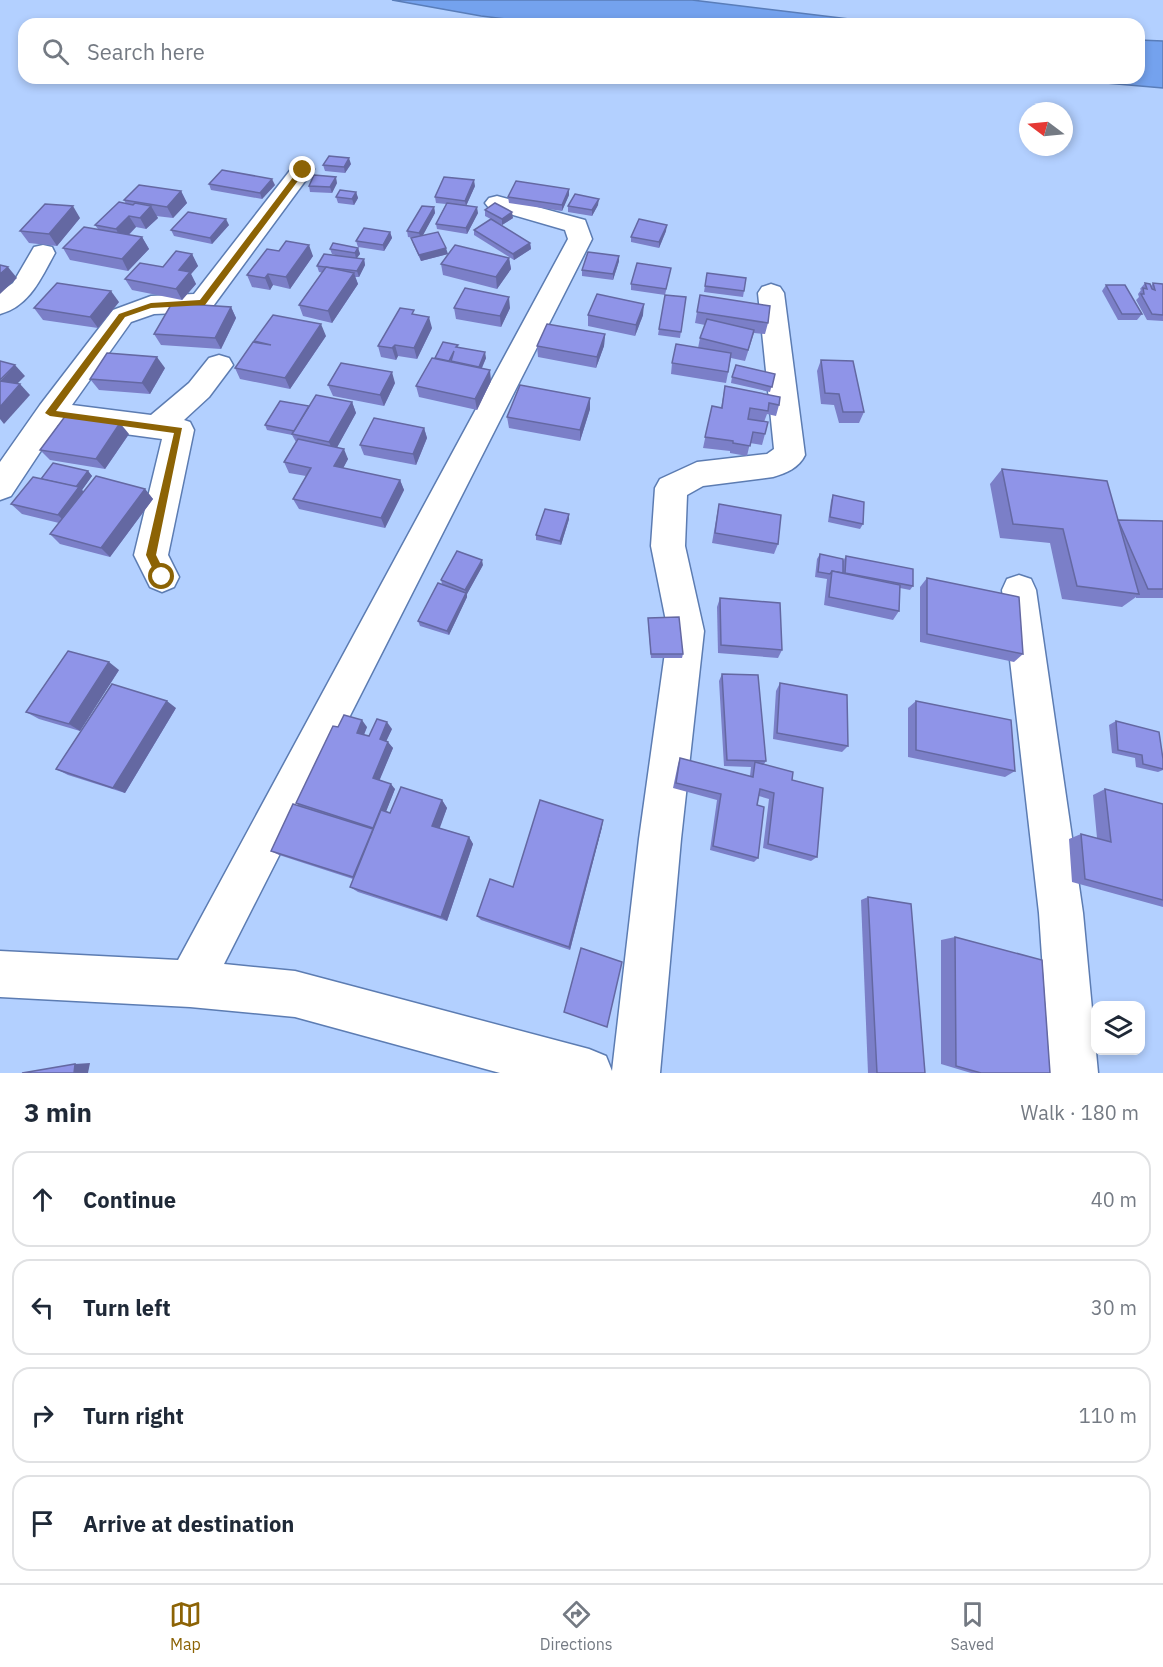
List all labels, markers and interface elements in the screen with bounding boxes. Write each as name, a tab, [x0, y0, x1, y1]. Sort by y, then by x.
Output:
search box	[18, 18, 1145, 84]
icon: search	[39, 35, 72, 68]
text: Search here	[87, 37, 205, 66]
north arrow	[1019, 102, 1073, 156]
route end	[289, 156, 315, 182]
route start	[148, 563, 174, 589]
map controls	[1091, 1001, 1145, 1055]
button: layers	[1091, 1001, 1145, 1055]
text: 3 min	[24, 1095, 92, 1129]
text: Walk · 180 m	[1021, 1099, 1139, 1126]
icon: ahead	[26, 1183, 59, 1216]
text: Continue	[83, 1185, 176, 1214]
text: 40 m	[1091, 1186, 1137, 1213]
icon: left	[26, 1291, 59, 1324]
text: Turn left	[83, 1293, 171, 1322]
text: 30 m	[1091, 1294, 1137, 1321]
icon: right	[26, 1399, 59, 1432]
text: Turn right	[83, 1401, 184, 1430]
text: 110 m	[1079, 1402, 1137, 1429]
icon: arrive	[26, 1507, 59, 1540]
text: Arrive at destination	[83, 1509, 294, 1538]
tab: Map	[169, 1598, 202, 1654]
tab: Directions	[540, 1598, 613, 1654]
tab: Saved	[951, 1598, 994, 1654]

